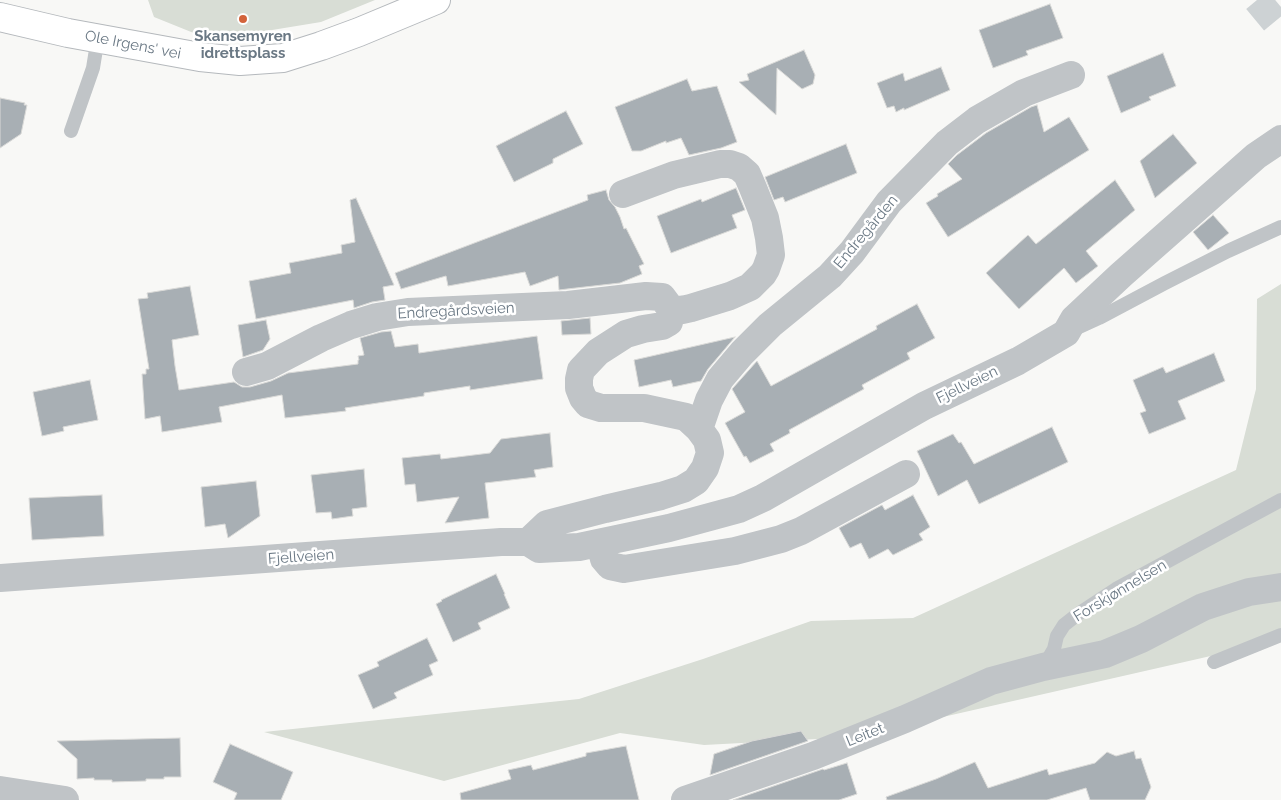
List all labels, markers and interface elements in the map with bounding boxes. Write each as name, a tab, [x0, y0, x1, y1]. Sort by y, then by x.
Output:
marker: Skansemyren idrettsplass	[237, 13, 249, 25]
street label: Ole Irgens' vei	[83, 27, 183, 63]
place label: Skansemyren idrettsplass	[194, 27, 292, 62]
street label: Endregården	[830, 192, 902, 272]
street label: Endregårdsveien	[397, 299, 515, 323]
street label: Fjellveien	[933, 362, 1001, 408]
street label: Fjellveien	[267, 546, 335, 568]
street label: Forskjønnelsen	[1070, 556, 1170, 626]
street label: Leitet	[843, 719, 887, 751]

